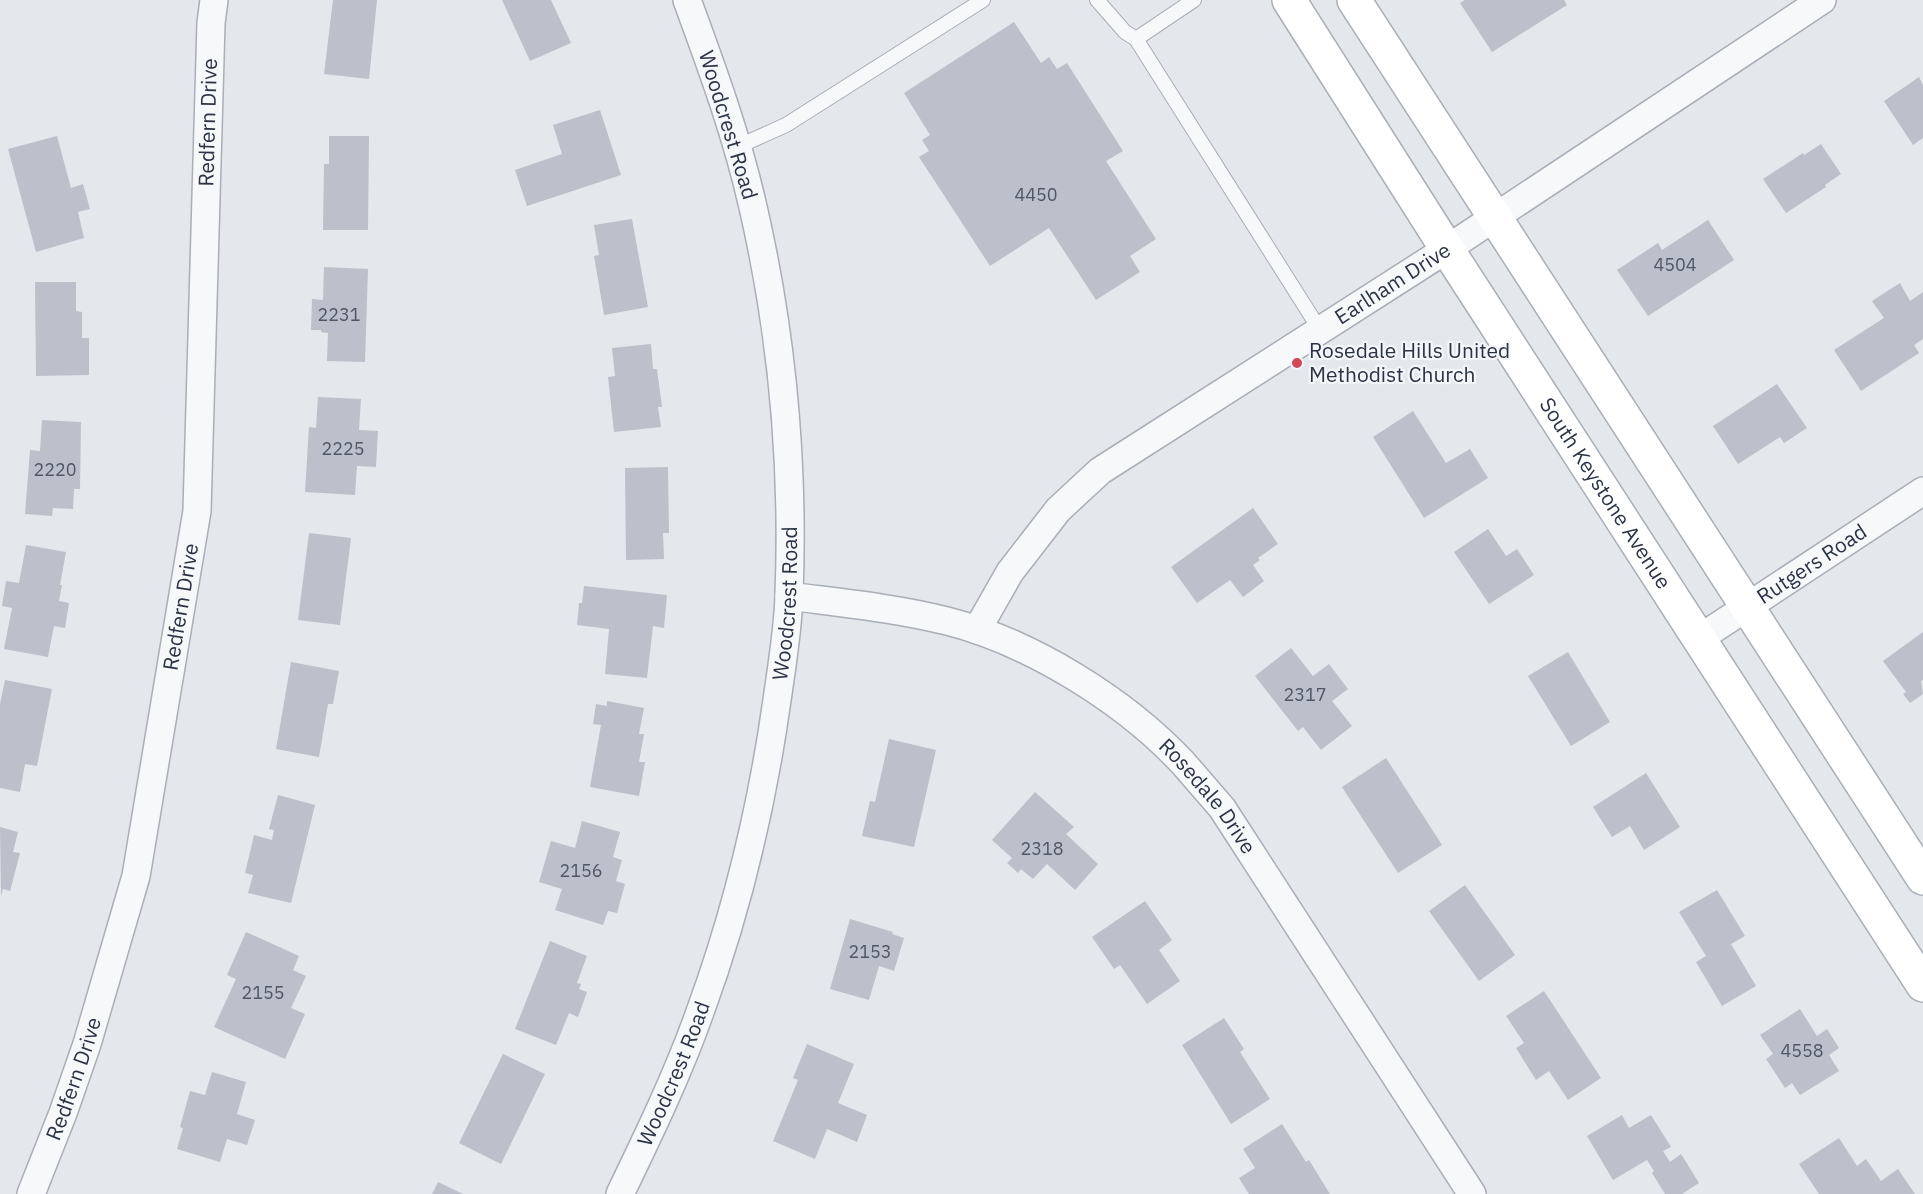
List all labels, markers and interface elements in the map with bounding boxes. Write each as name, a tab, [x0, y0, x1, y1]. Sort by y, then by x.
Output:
street label: Woodcrest Road	[693, 47, 765, 203]
street label: Redfern Drive	[191, 58, 223, 187]
house number: 4450	[1014, 183, 1058, 206]
street label: Earlham Drive	[1329, 235, 1455, 330]
house number: 4504	[1653, 253, 1697, 276]
house number: 2231	[317, 303, 361, 326]
place label: Rosedale Hills United Methodist Church	[1309, 336, 1510, 388]
marker: Rosedale Hills United Methodist Church	[1290, 356, 1304, 370]
street label: South Keystone Avenue	[1534, 392, 1678, 594]
house number: 2225	[321, 437, 365, 460]
house number: 2220	[33, 458, 77, 481]
street label: Rutgers Road	[1751, 517, 1872, 610]
street label: Woodcrest Road	[765, 526, 803, 682]
street label: Redfern Drive	[156, 541, 204, 672]
house number: 2317	[1283, 683, 1327, 706]
street label: Rosedale Drive	[1153, 732, 1263, 859]
house number: 2318	[1020, 837, 1064, 860]
house number: 2156	[559, 859, 603, 882]
house number: 2153	[848, 940, 892, 963]
house number: 2155	[241, 981, 285, 1004]
street label: Woodcrest Road	[630, 997, 716, 1150]
street label: Redfern Drive	[39, 1014, 107, 1144]
house number: 4558	[1780, 1039, 1824, 1062]

